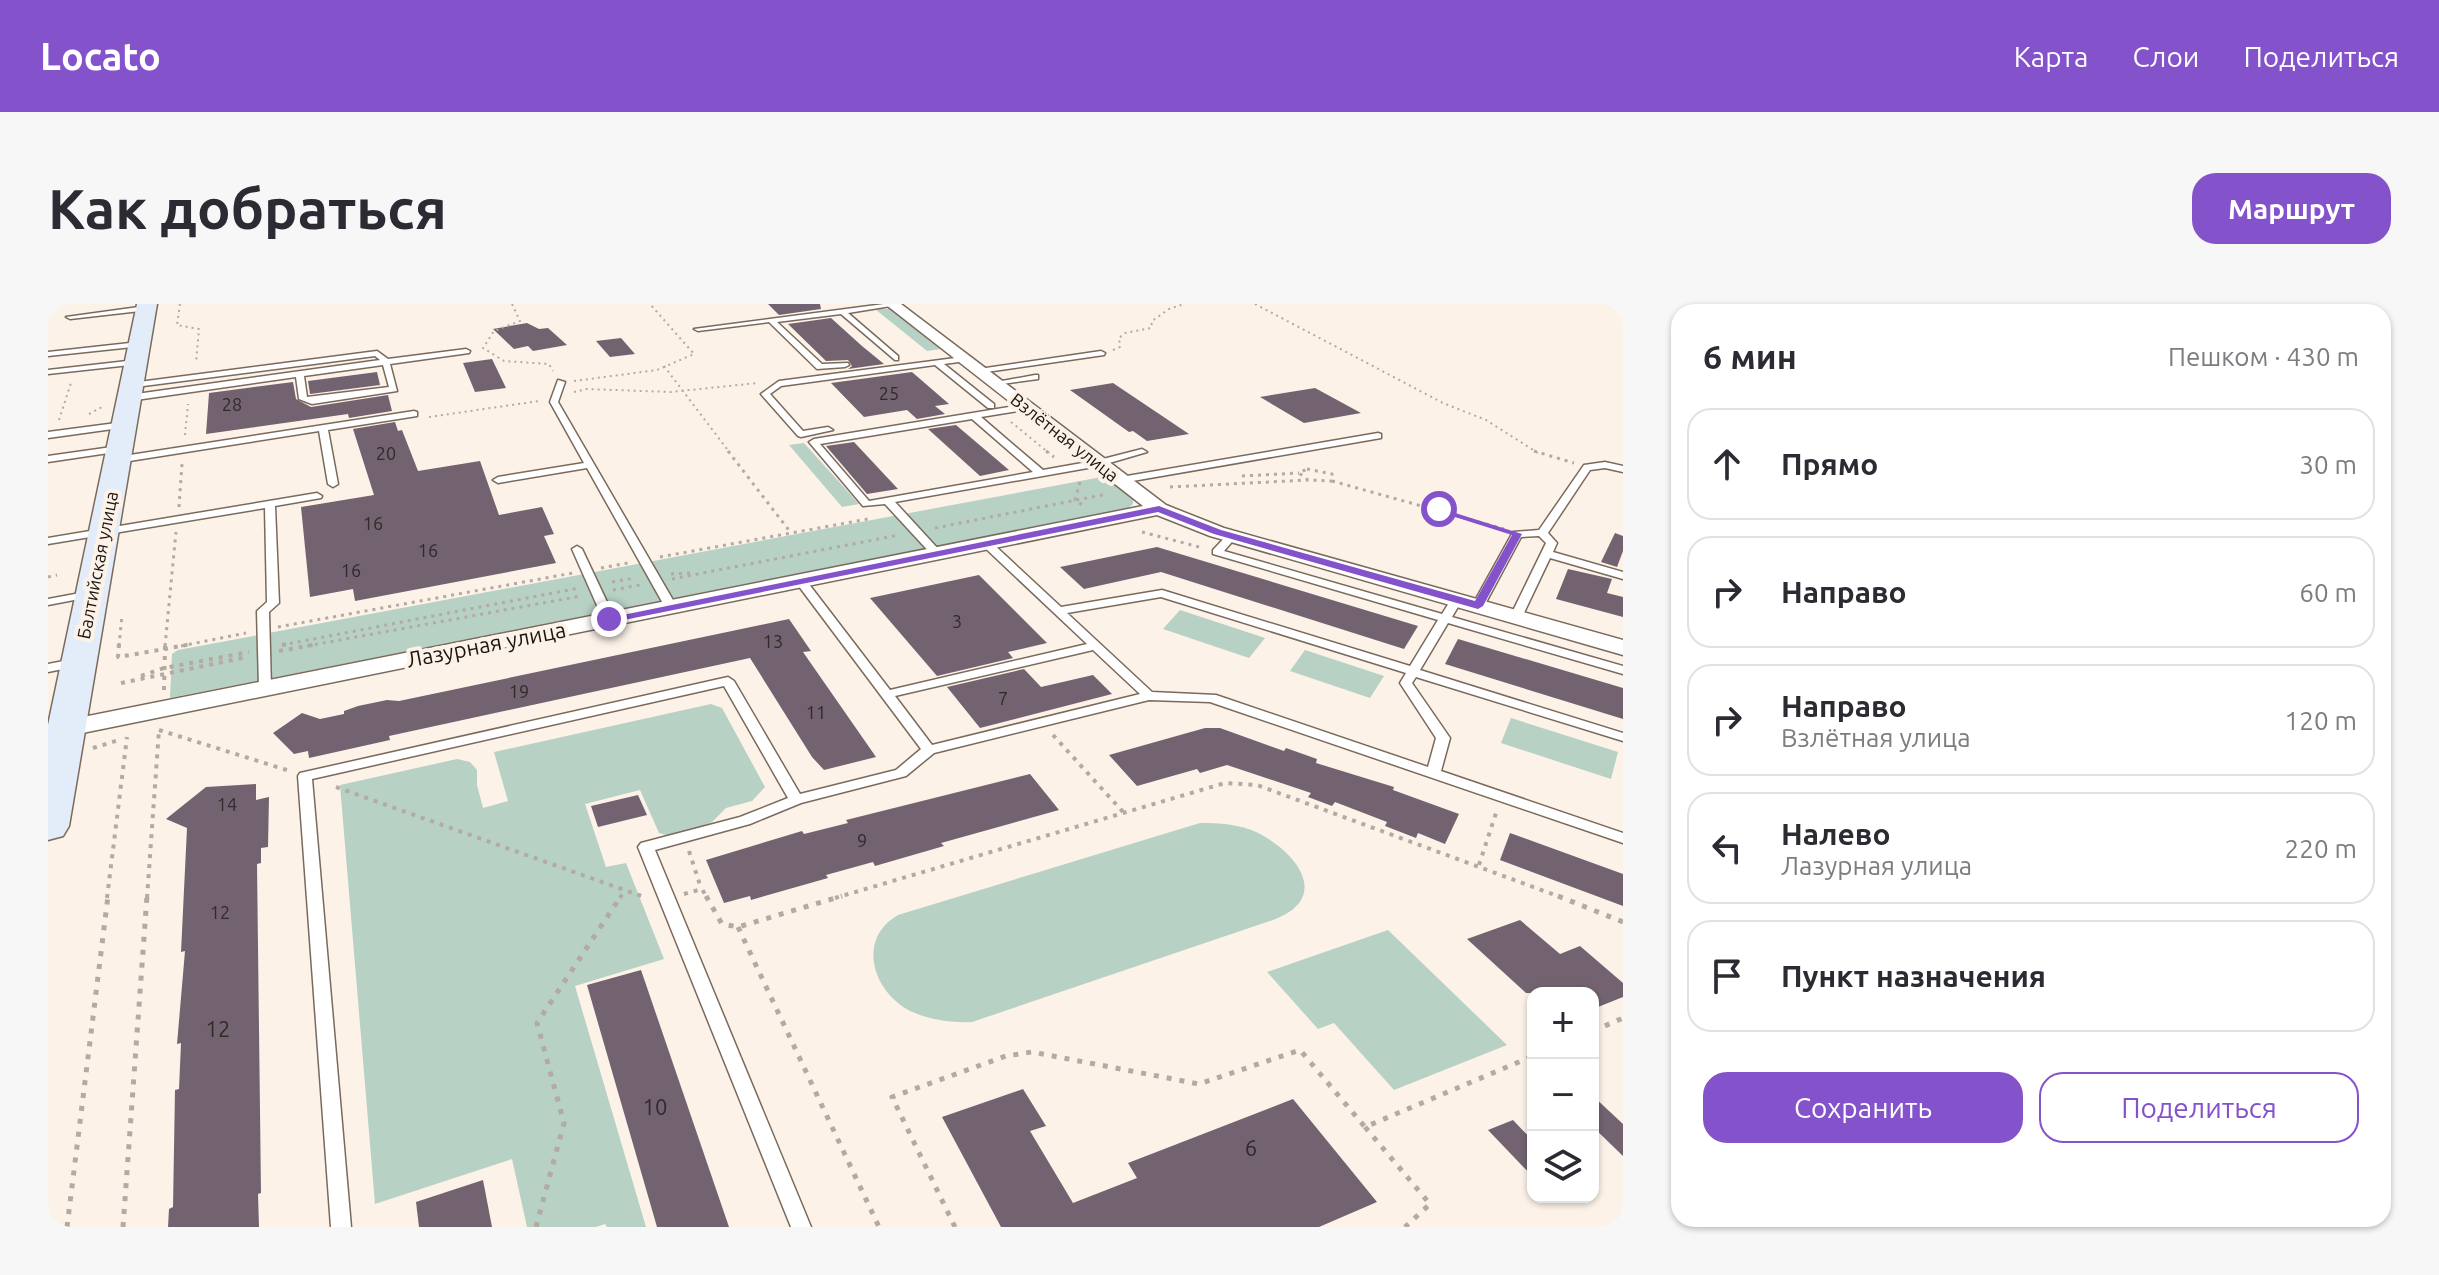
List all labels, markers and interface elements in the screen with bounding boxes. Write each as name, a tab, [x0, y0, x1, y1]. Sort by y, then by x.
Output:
text: Locato	[40, 35, 161, 77]
text: Карта	[2014, 41, 2088, 72]
text: Слои	[2132, 41, 2199, 72]
text: Поделиться	[2243, 41, 2399, 72]
button: Маршрут	[2192, 173, 2391, 244]
text: Как добраться	[48, 177, 447, 240]
text: 6 мин	[1703, 337, 1797, 375]
text: Пешком · 430 m	[2168, 342, 2359, 371]
house number: 25	[879, 383, 899, 403]
street label: Взлётная улица	[1007, 389, 1123, 485]
house number: 28	[222, 394, 242, 414]
icon: ahead	[1705, 442, 1749, 486]
house number: 20	[376, 443, 396, 463]
text: Прямо	[1781, 447, 1878, 481]
text: 30 m	[2299, 450, 2357, 479]
street label: Балтийская улица	[73, 489, 121, 641]
route start	[1421, 491, 1457, 527]
house number: 16	[363, 513, 383, 533]
house number: 16	[418, 540, 438, 560]
house number: 16	[341, 560, 361, 580]
icon: right	[1705, 570, 1749, 614]
text: Направо	[1781, 575, 1907, 609]
text: 60 m	[2299, 578, 2357, 607]
route end	[591, 601, 627, 637]
house number: 3	[952, 611, 962, 631]
street label: Лазурная улица	[404, 616, 568, 672]
house number: 13	[763, 631, 783, 651]
house number: 19	[509, 681, 529, 701]
house number: 7	[998, 688, 1008, 708]
text: Направо	[1781, 689, 1907, 723]
icon: right	[1705, 698, 1749, 742]
house number: 11	[806, 702, 826, 722]
text: 120 m	[2285, 706, 2357, 735]
text: Взлётная улица	[1781, 723, 1971, 752]
house number: 14	[217, 794, 237, 814]
text: Налево	[1781, 817, 1891, 851]
icon: left	[1705, 826, 1749, 870]
house number: 9	[857, 830, 867, 850]
text: 220 m	[2285, 834, 2357, 863]
text: Лазурная улица	[1781, 851, 1972, 880]
house number: 12	[210, 902, 230, 922]
icon: arrive	[1705, 954, 1749, 998]
text: Пункт назначения	[1781, 959, 2046, 993]
map controls	[1527, 987, 1599, 1203]
button: +	[1527, 987, 1599, 1059]
house number: 12	[206, 1016, 230, 1041]
button: −	[1527, 1059, 1599, 1131]
button: Сохранить	[1703, 1072, 2023, 1143]
button: Поделиться	[2039, 1072, 2359, 1143]
house number: 10	[643, 1094, 667, 1119]
button: layers	[1527, 1131, 1599, 1203]
house number: 6	[1245, 1135, 1257, 1160]

